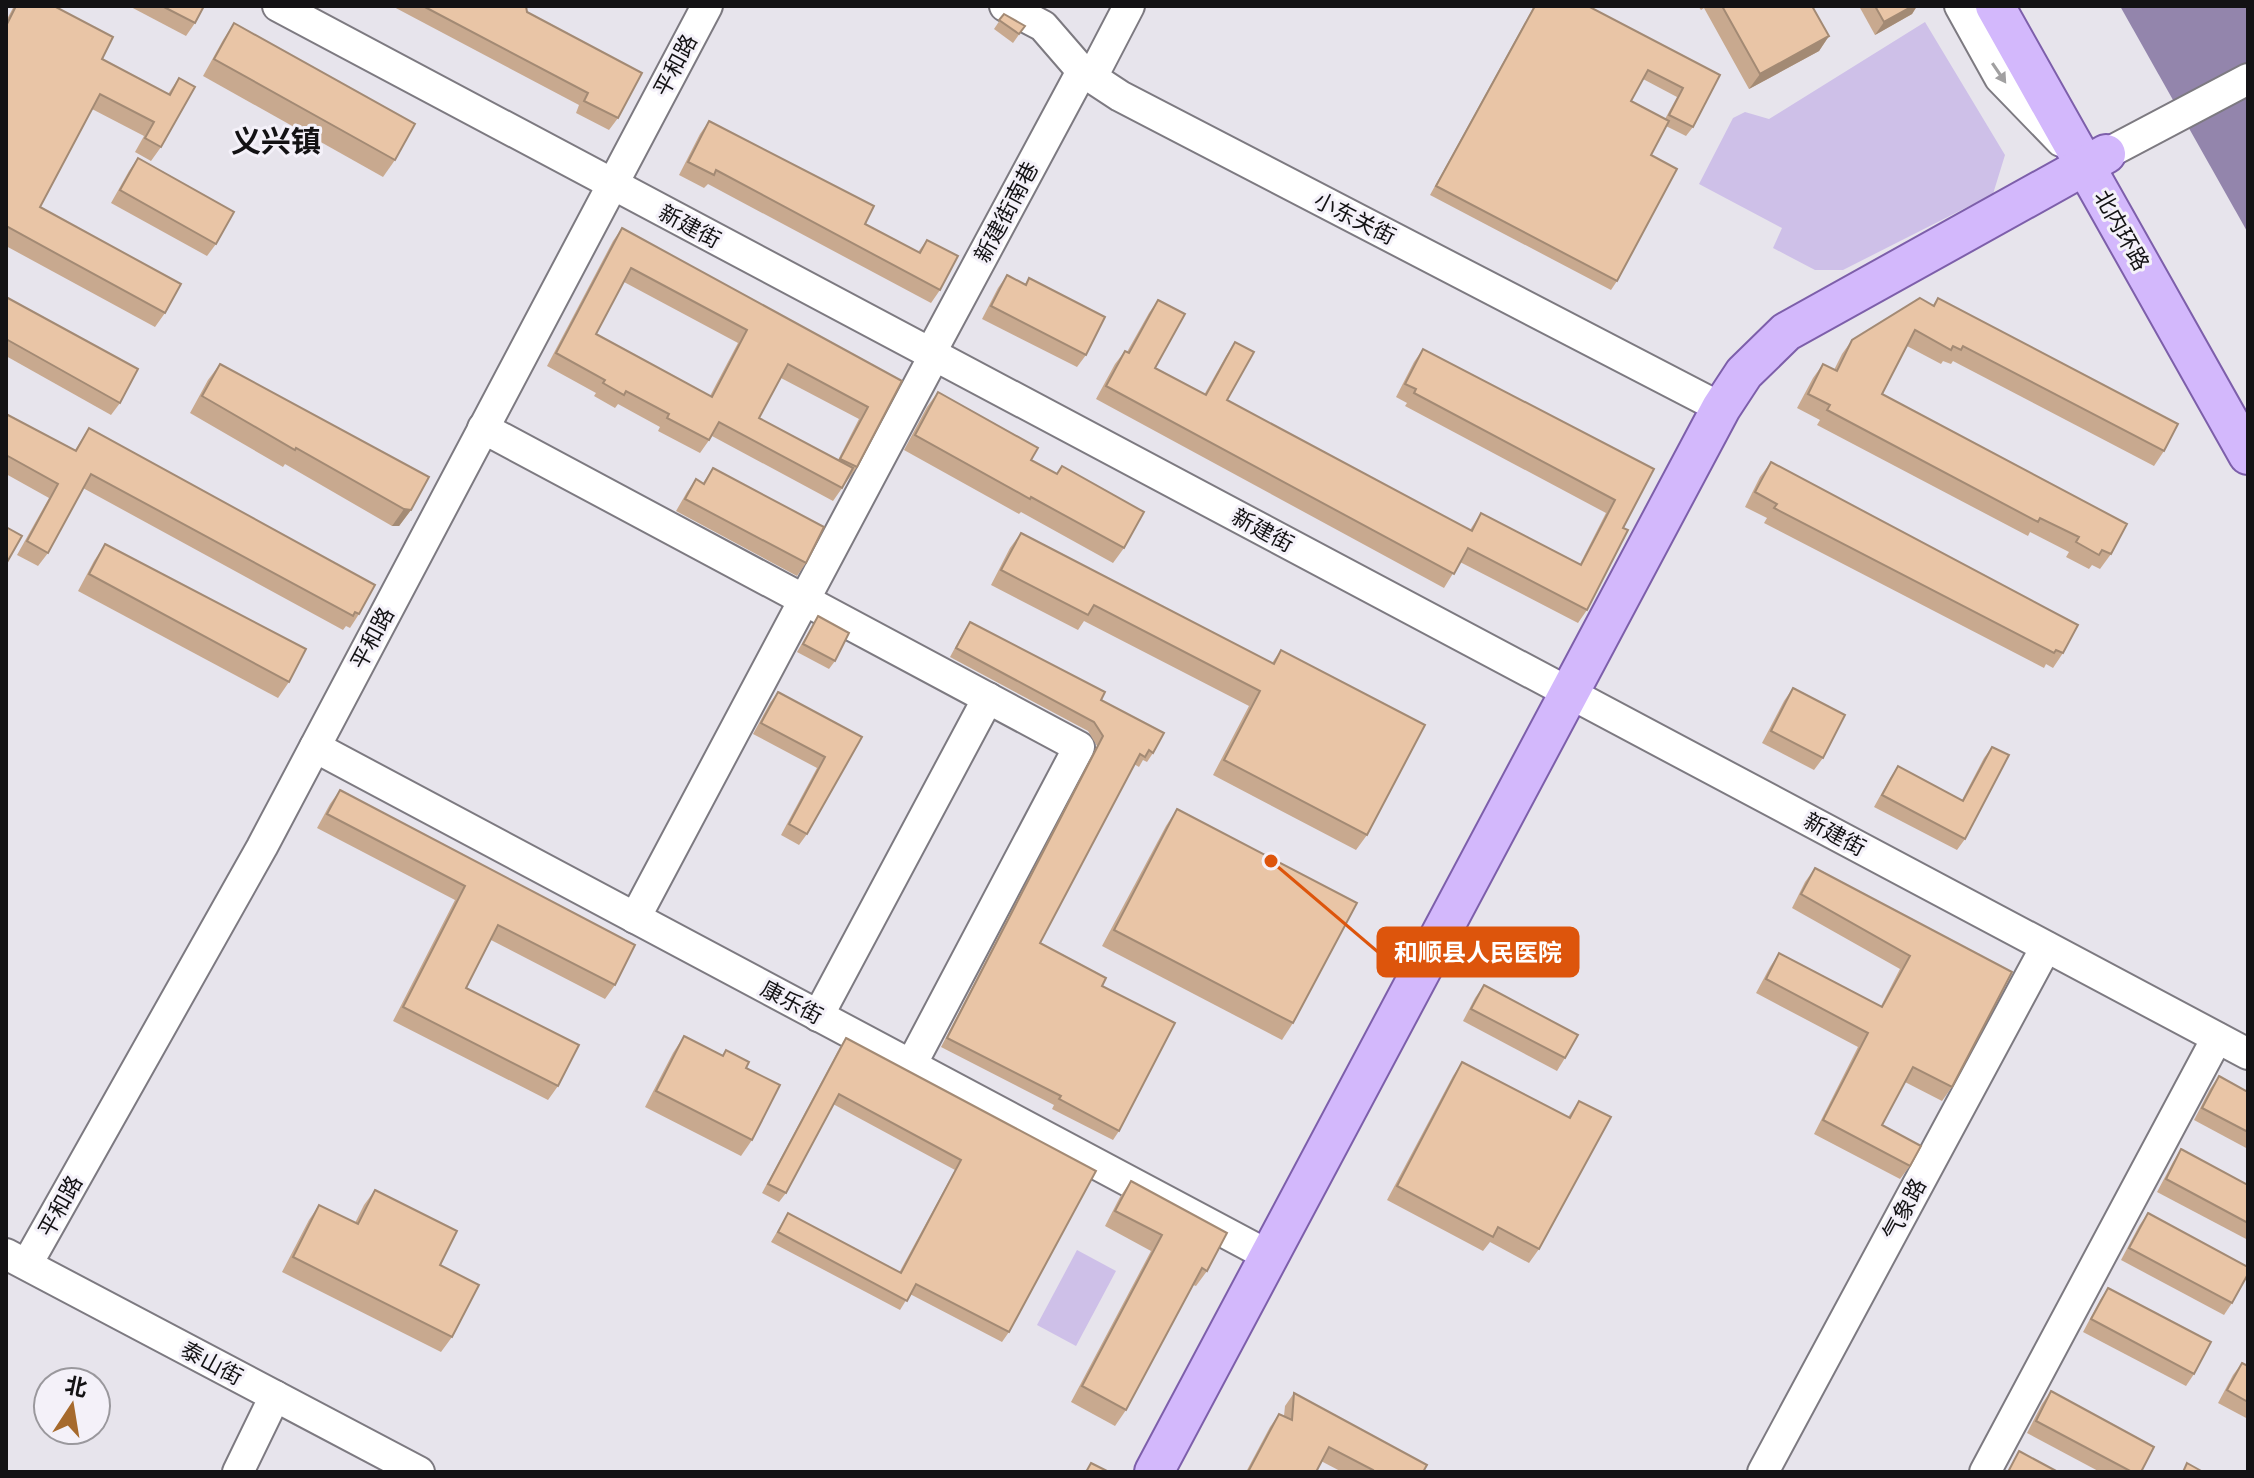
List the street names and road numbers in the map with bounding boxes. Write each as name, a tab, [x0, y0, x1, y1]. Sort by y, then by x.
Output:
street label: 平和路	[646, 29, 704, 101]
street label: 新建街南巷	[967, 156, 1045, 268]
street label: 北内环路	[2088, 184, 2156, 276]
street label: 小东关街	[1309, 185, 1401, 251]
street label: 新建街	[654, 197, 726, 255]
street label: 新建街	[1227, 501, 1299, 559]
street label: 平和路	[343, 602, 401, 674]
street label: 新建街	[1799, 805, 1871, 863]
street label: 康乐街	[756, 973, 828, 1031]
street label: 平和路	[31, 1170, 89, 1242]
street label: 气象路	[1875, 1173, 1933, 1245]
street label: 泰山街	[176, 1334, 248, 1392]

